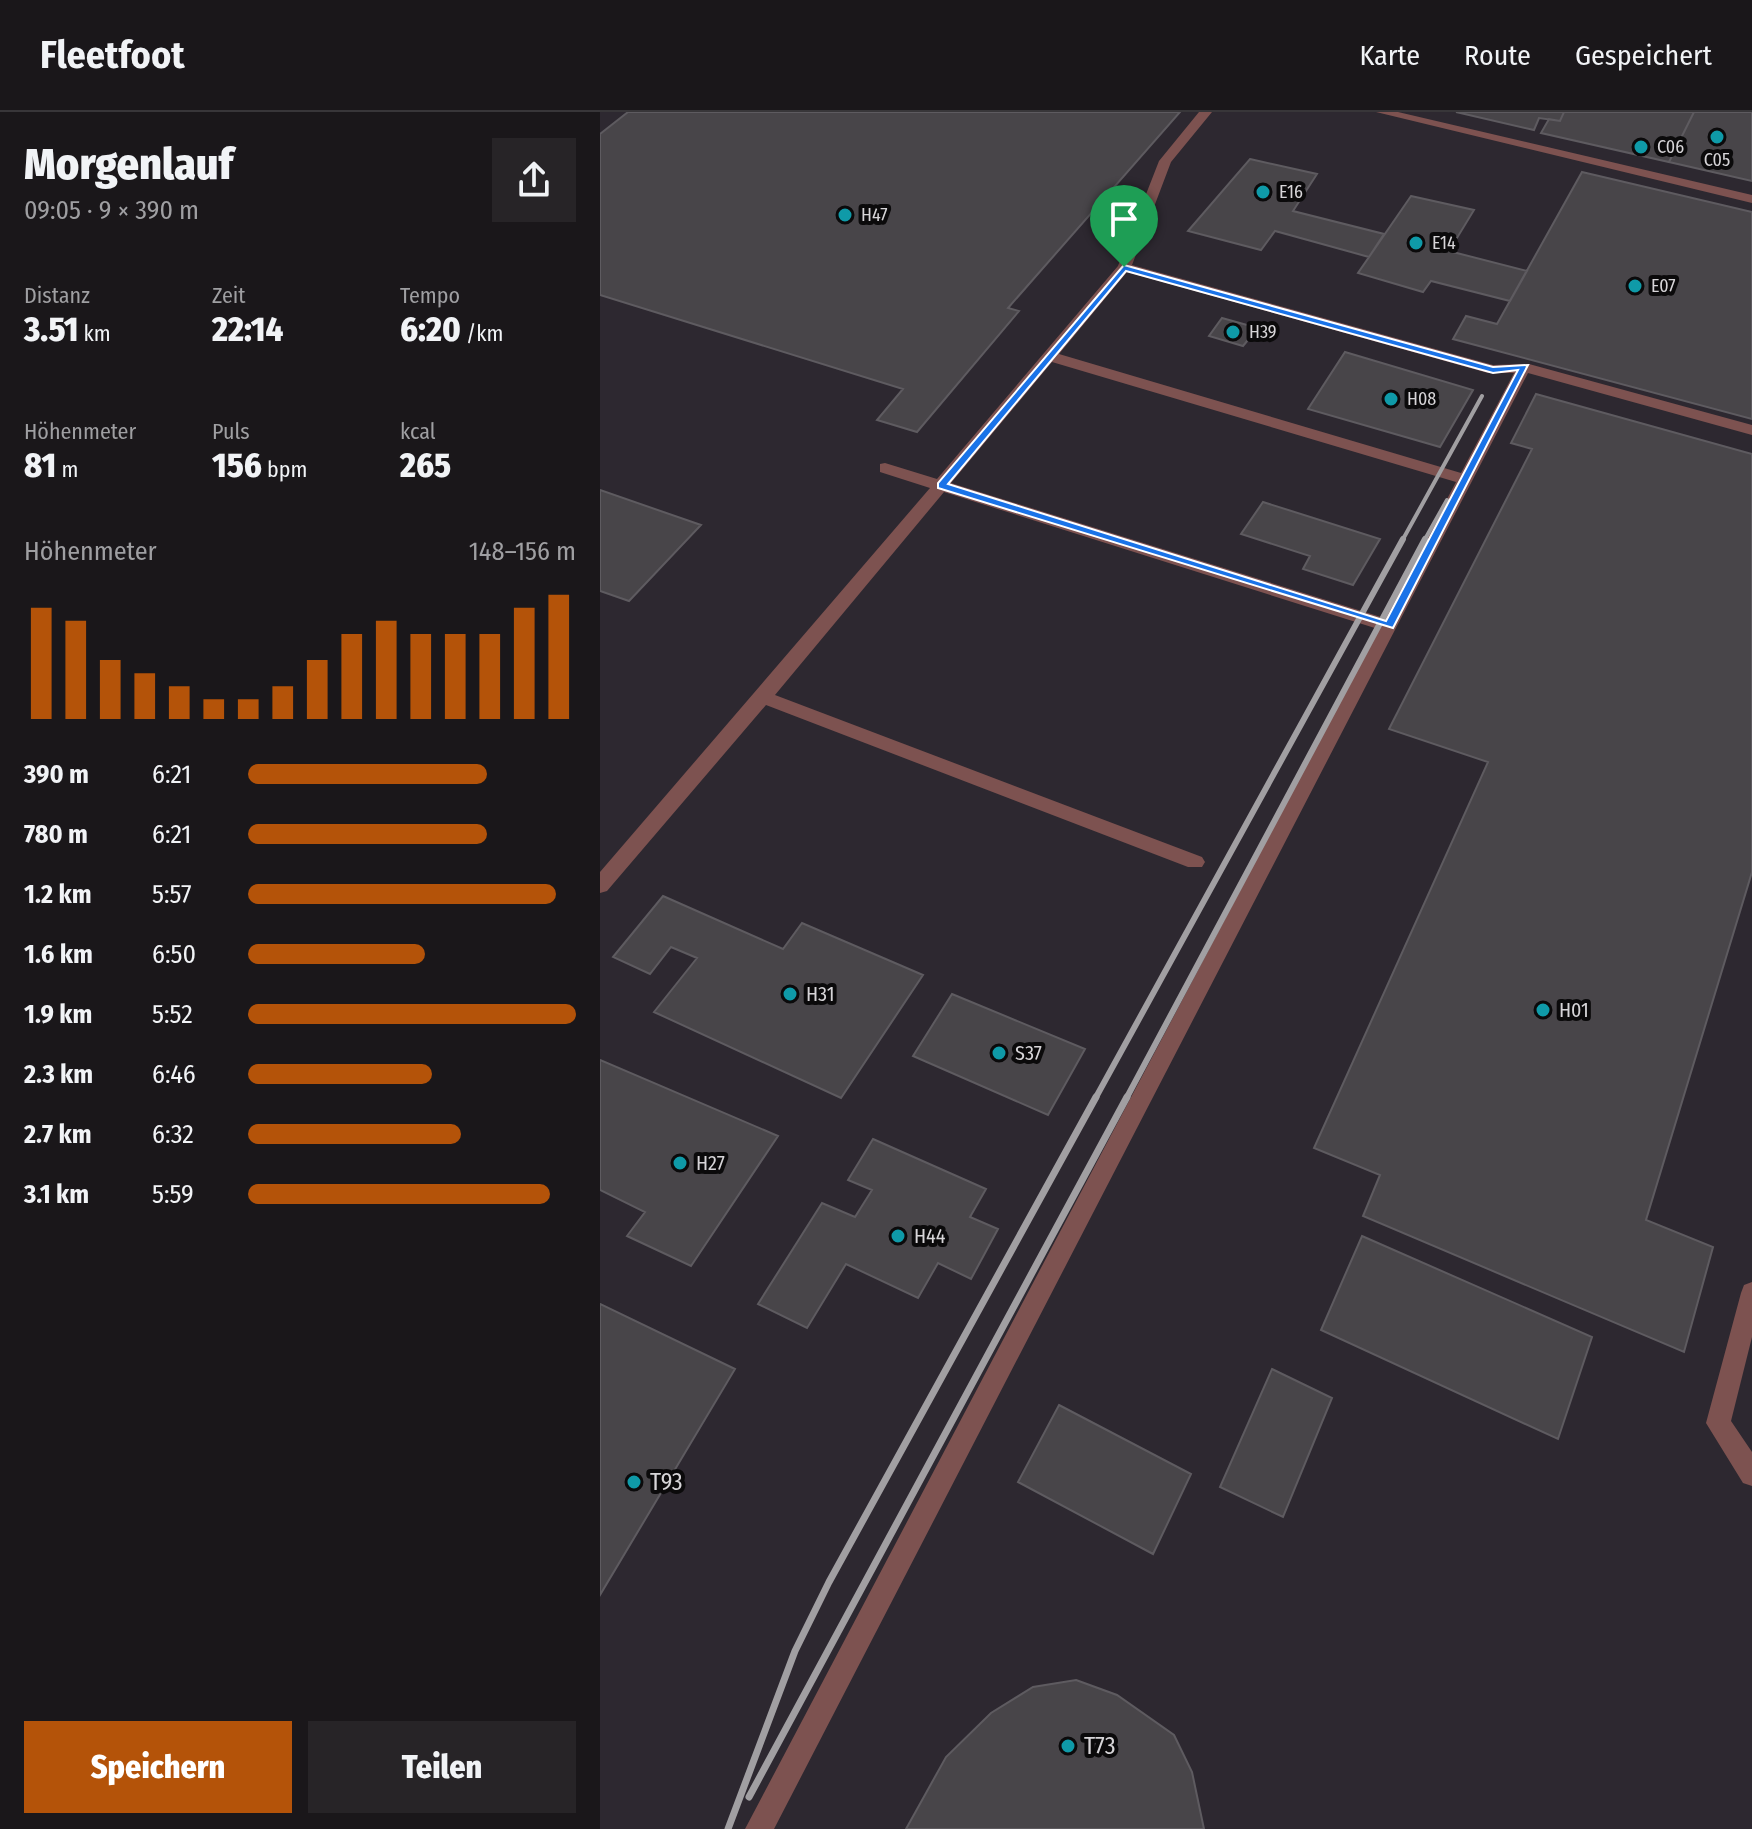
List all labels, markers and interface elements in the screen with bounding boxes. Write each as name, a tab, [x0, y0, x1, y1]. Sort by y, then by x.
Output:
text: Fleetfoot	[40, 32, 185, 78]
text: Karte	[1359, 39, 1420, 72]
text: Route	[1464, 39, 1531, 72]
text: Gespeichert	[1575, 39, 1712, 72]
marker: C05	[1708, 128, 1726, 146]
place label: C06	[1657, 136, 1684, 158]
text: Morgenlauf	[24, 138, 233, 191]
button: share	[492, 138, 576, 222]
marker: C06	[1632, 138, 1650, 156]
place label: C05	[1704, 149, 1730, 171]
place label: E16	[1279, 181, 1303, 203]
marker: E16	[1254, 183, 1272, 201]
pin	[1090, 185, 1158, 267]
text: 09:05 · 9 × 390 m	[24, 195, 199, 226]
icon: arrive	[1102, 197, 1146, 241]
place label: H47	[861, 204, 888, 226]
marker: H47	[836, 206, 854, 224]
place label: E14	[1432, 232, 1456, 254]
marker: E14	[1407, 234, 1425, 252]
place label: E07	[1651, 275, 1676, 297]
marker: E07	[1626, 277, 1644, 295]
text: Distanz	[24, 282, 90, 309]
text: Zeit	[212, 282, 246, 309]
text: Tempo	[400, 282, 460, 309]
text: 3.51	[24, 309, 78, 350]
text: 22:14	[212, 309, 283, 350]
text: 6:20	[400, 309, 461, 350]
text: km	[78, 320, 111, 347]
text: /km	[461, 320, 503, 347]
place label: H39	[1249, 321, 1277, 343]
marker: H39	[1224, 323, 1242, 341]
place label: H08	[1407, 388, 1436, 410]
marker: H08	[1382, 390, 1400, 408]
text: Höhenmeter	[24, 418, 136, 445]
text: Puls	[212, 418, 250, 445]
text: kcal	[400, 418, 436, 445]
text: 81	[24, 445, 56, 486]
text: 156	[212, 445, 262, 486]
text: 265	[400, 445, 451, 486]
text: m	[56, 456, 78, 483]
text: bpm	[262, 456, 307, 483]
text: Höhenmeter	[24, 536, 157, 567]
text: 148–156 m	[469, 536, 576, 567]
text: 390 m	[24, 759, 89, 790]
text: 6:21	[152, 759, 191, 790]
text: 780 m	[24, 819, 88, 850]
text: 6:21	[152, 819, 191, 850]
text: 1.2 km	[24, 879, 91, 910]
text: 5:57	[152, 879, 191, 910]
text: 1.6 km	[24, 939, 93, 970]
text: 6:50	[152, 939, 196, 970]
place label: H31	[806, 982, 834, 1006]
marker: H31	[781, 985, 799, 1003]
place label: H01	[1559, 998, 1589, 1022]
text: 1.9 km	[24, 999, 92, 1030]
text: 5:52	[152, 999, 193, 1030]
marker: H01	[1534, 1001, 1552, 1019]
place label: S37	[1015, 1041, 1042, 1065]
marker: S37	[990, 1044, 1008, 1062]
text: 2.3 km	[24, 1059, 93, 1090]
text: 6:46	[152, 1059, 196, 1090]
text: 2.7 km	[24, 1119, 92, 1150]
text: 6:32	[152, 1119, 194, 1150]
place label: H27	[696, 1151, 725, 1175]
marker: H27	[671, 1154, 689, 1172]
text: 3.1 km	[24, 1179, 89, 1210]
text: 5:59	[152, 1179, 194, 1210]
place label: H44	[914, 1224, 946, 1248]
marker: H44	[889, 1227, 907, 1245]
place label: T93	[650, 1468, 683, 1496]
marker: T93	[625, 1473, 643, 1491]
button: Speichern	[24, 1721, 292, 1813]
button: Teilen	[308, 1721, 576, 1813]
place label: T73	[1084, 1732, 1116, 1760]
marker: T73	[1059, 1737, 1077, 1755]

